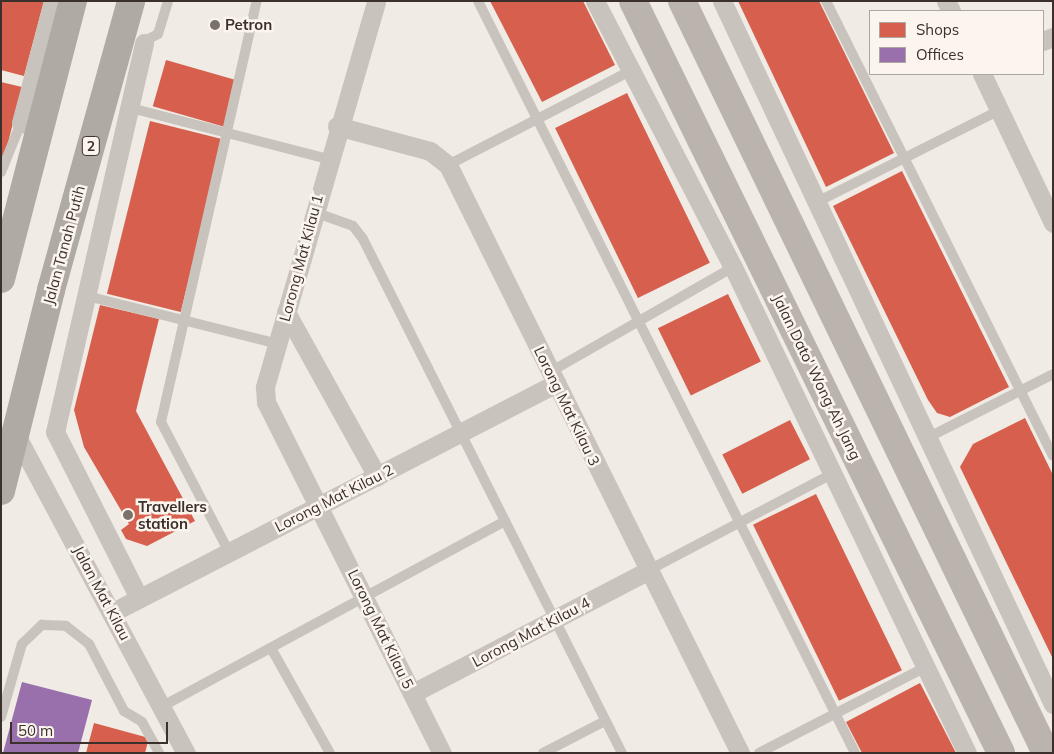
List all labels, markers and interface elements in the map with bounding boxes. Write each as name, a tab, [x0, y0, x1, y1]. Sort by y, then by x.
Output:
legend	[869, 10, 1044, 75]
place label: Petron	[225, 16, 272, 34]
marker: Petron	[209, 19, 221, 31]
text: Shops	[916, 20, 959, 39]
text: Offices	[916, 45, 964, 64]
road number: 2	[81, 134, 101, 158]
street label: Jalan Tanah Putih	[39, 183, 89, 307]
street label: Lorong Mat Kilau 1	[275, 193, 327, 323]
street label: Jalan Dato' Wong Ah Jang	[769, 291, 865, 463]
street label: Lorong Mat Kilau 3	[530, 343, 604, 469]
street label: Lorong Mat Kilau 2	[272, 460, 396, 536]
place label: Travellers station	[138, 497, 207, 532]
marker: Travellers station	[122, 509, 134, 521]
street label: Jalan Mat Kilau	[70, 543, 134, 643]
street label: Lorong Mat Kilau 5	[344, 566, 418, 692]
street label: Lorong Mat Kilau 4	[469, 593, 593, 671]
scale bar	[12, 712, 170, 744]
text: 50 m	[18, 721, 53, 740]

